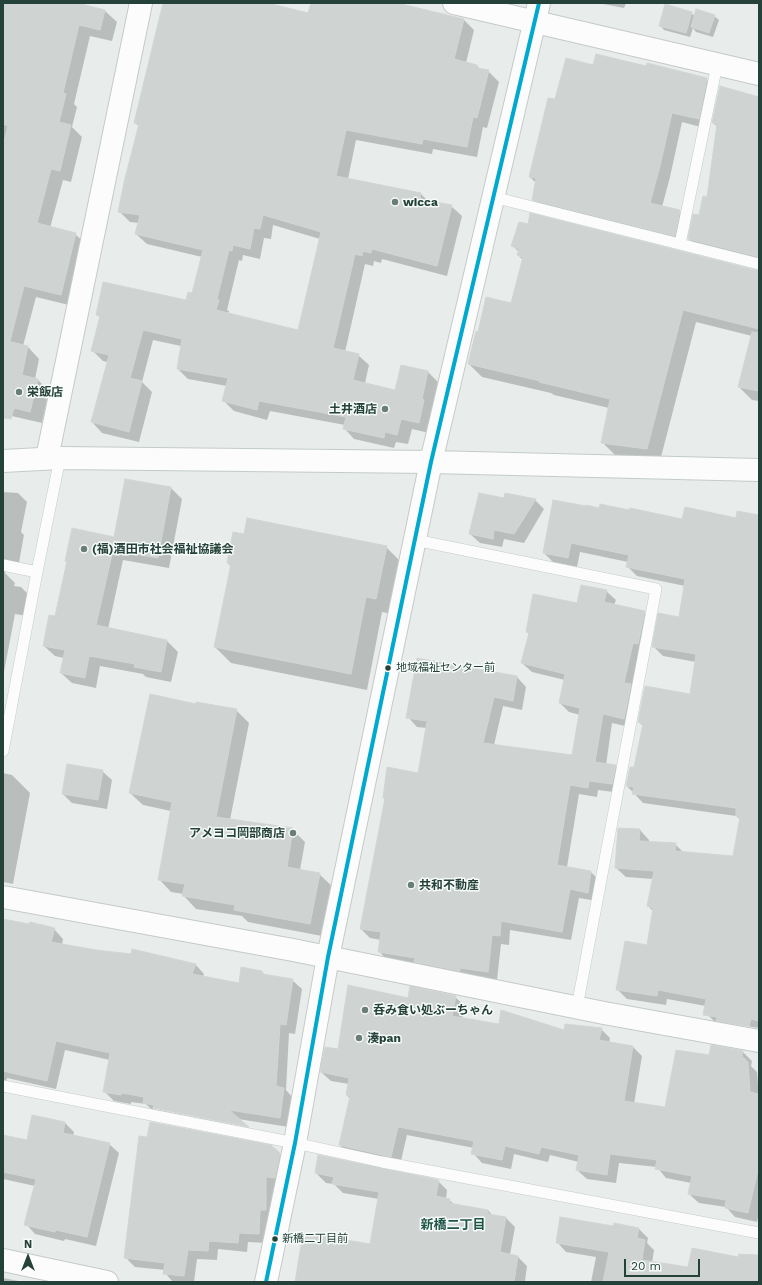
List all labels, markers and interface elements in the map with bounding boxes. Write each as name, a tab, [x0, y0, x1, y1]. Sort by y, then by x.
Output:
place label: wicca	[403, 195, 438, 209]
marker: wicca	[390, 197, 400, 207]
place label: 栄飯店	[27, 385, 63, 399]
marker: 栄飯店	[14, 387, 24, 397]
place label: 土井酒店	[329, 402, 377, 416]
marker: 土井酒店	[380, 404, 390, 414]
place label: (福)酒田市社会福祉協議会	[92, 542, 233, 556]
marker: (福)酒田市社会福祉協議会	[79, 544, 89, 554]
place label: 地域福祉センター前	[396, 661, 495, 675]
marker: 地域福祉センター前	[383, 663, 393, 673]
place label: アメヨコ岡部商店	[189, 826, 285, 840]
marker: アメヨコ岡部商店	[288, 828, 298, 838]
place label: 共和不動産	[419, 878, 479, 892]
marker: 共和不動産	[406, 880, 416, 890]
place label: 呑み食い処ぶーちゃん	[373, 1003, 493, 1017]
marker: 呑み食い処ぶーちゃん	[360, 1005, 370, 1015]
place label: 湊pan	[367, 1031, 401, 1045]
marker: 湊pan	[354, 1033, 364, 1043]
district label: 新橋二丁目	[421, 1217, 485, 1233]
place label: 新橋二丁目前	[282, 1232, 348, 1246]
marker: 新橋二丁目前	[270, 1234, 280, 1244]
north arrow	[8, 1237, 48, 1277]
text: N	[24, 1238, 32, 1251]
scale bar	[626, 1251, 702, 1277]
text: 20 m	[631, 1259, 661, 1273]

